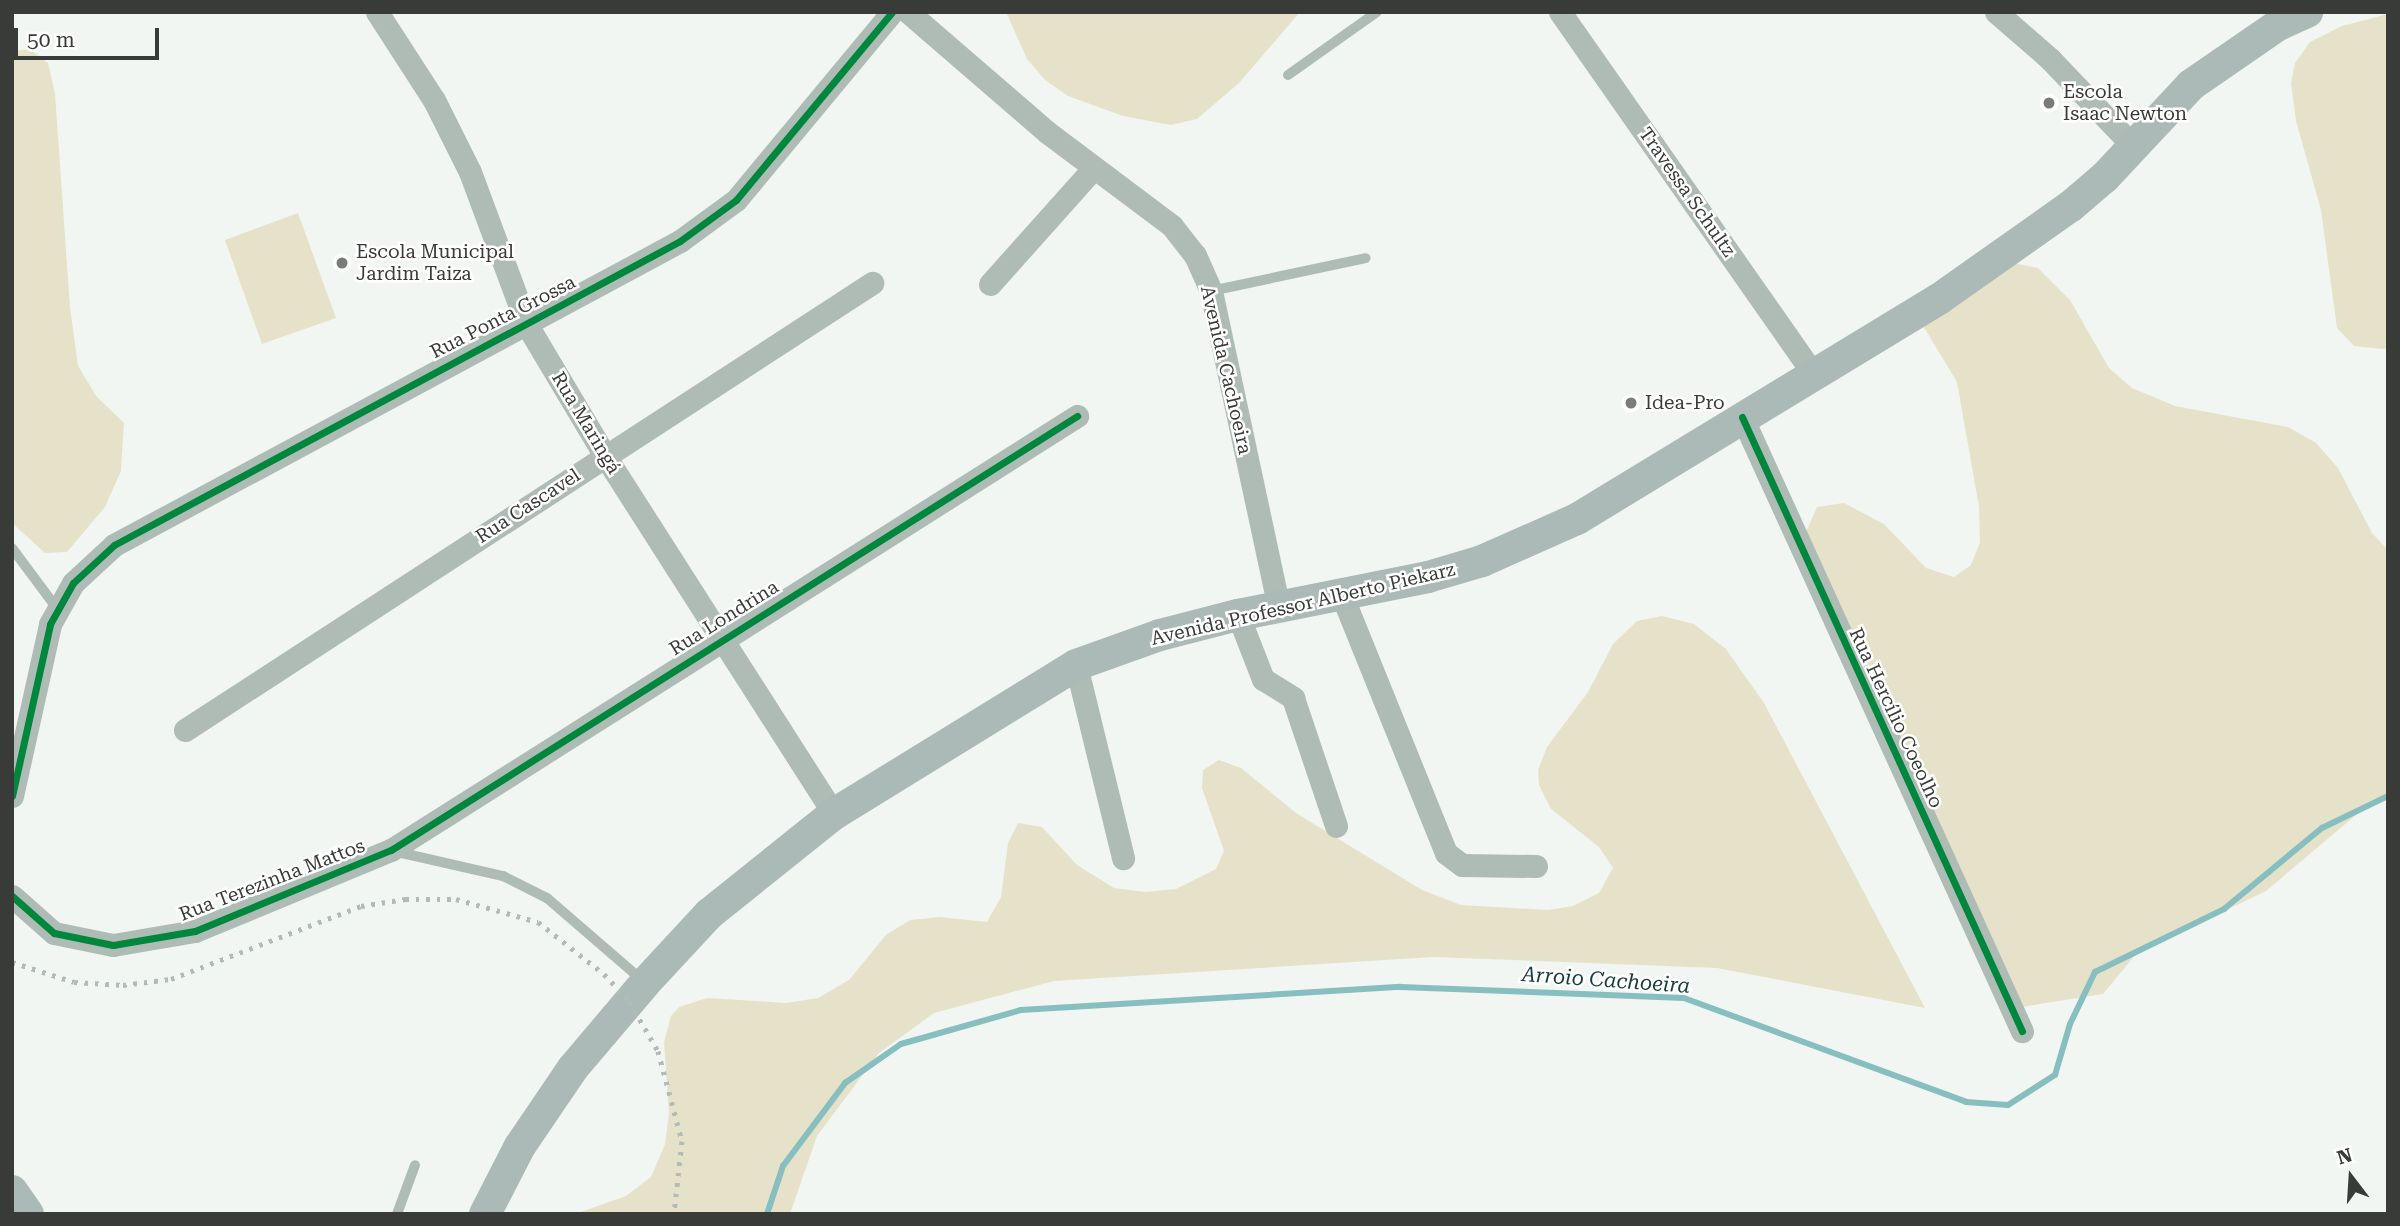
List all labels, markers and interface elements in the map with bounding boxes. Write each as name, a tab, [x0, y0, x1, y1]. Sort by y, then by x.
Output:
scale bar	[18, 14, 163, 58]
text: 50 m	[27, 28, 75, 52]
place label: Escola Isaac Newton	[2063, 81, 2187, 125]
marker: Escola Isaac Newton	[2041, 95, 2057, 111]
street label: Travessa Schultz	[1634, 123, 1740, 261]
place label: Escola Municipal Jardim Taiza	[356, 241, 514, 285]
marker: Escola Municipal Jardim Taiza	[334, 255, 350, 271]
street label: Rua Ponta Grossa	[427, 271, 579, 363]
street label: Avenida Cachoeira	[1196, 284, 1256, 456]
street label: Rua Maringá	[547, 368, 625, 478]
place label: Idea-Pro	[1645, 392, 1725, 414]
marker: Idea-Pro	[1623, 395, 1639, 411]
street label: Rua Cascavel	[472, 464, 584, 548]
street label: Avenida Professor Alberto Piekarz	[1149, 558, 1457, 650]
street label: Rua Londrina	[665, 575, 783, 661]
street label: Rua Hercílio Coeolho	[1844, 624, 1948, 812]
street label: Rua Terezinha Mattos	[176, 834, 368, 926]
water label: Arroio Cachoeira	[1521, 962, 1691, 998]
north arrow	[2316, 1142, 2386, 1212]
text: N	[2334, 1143, 2355, 1170]

